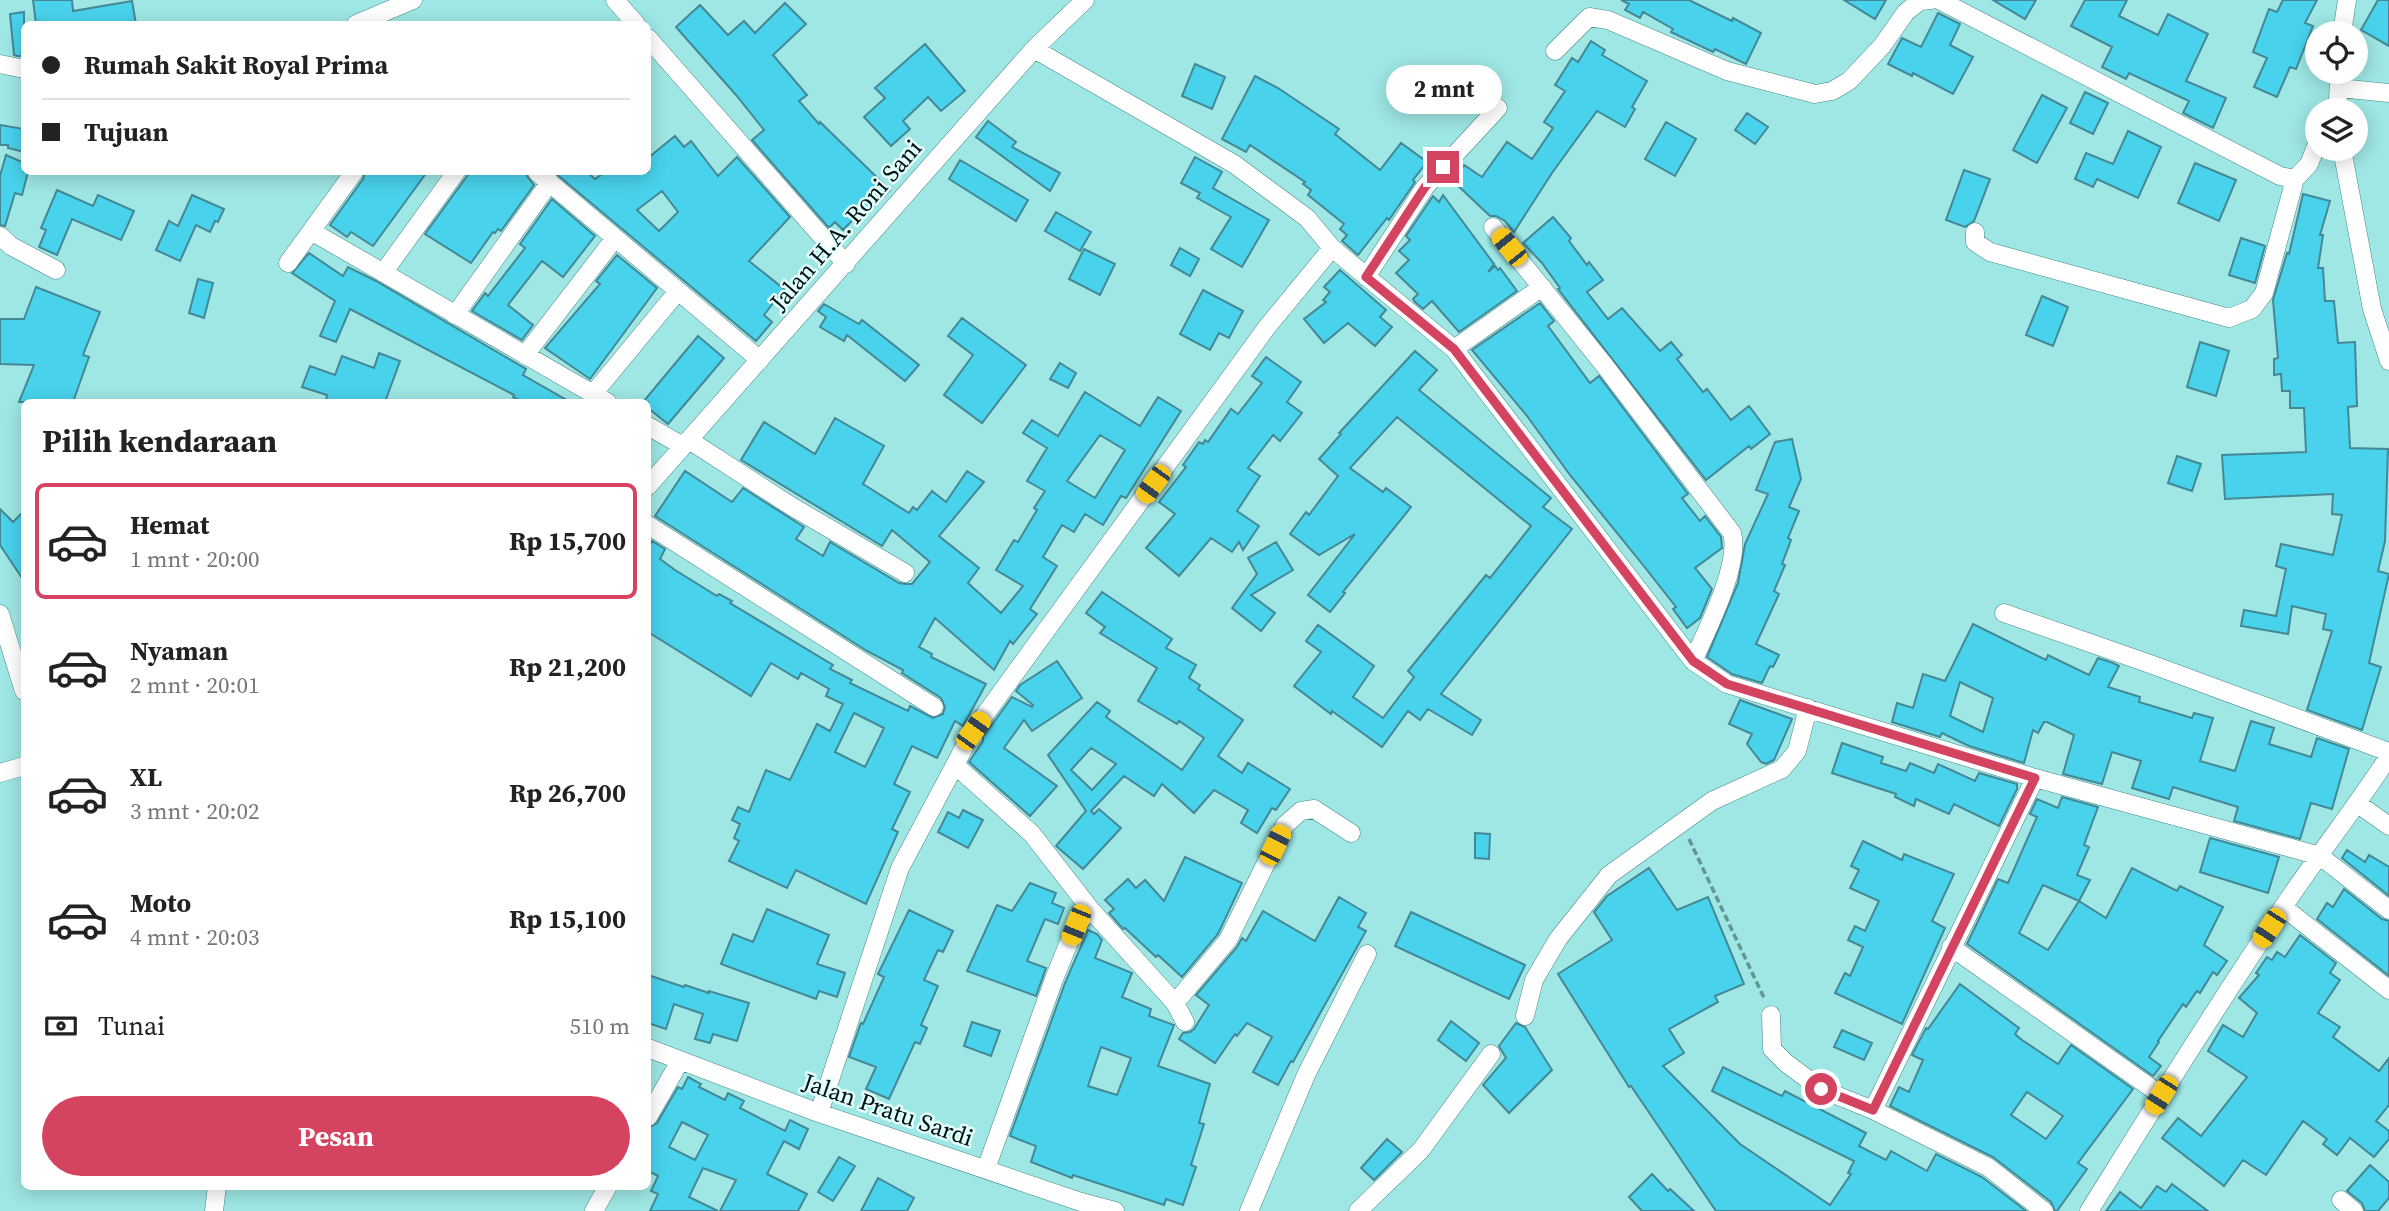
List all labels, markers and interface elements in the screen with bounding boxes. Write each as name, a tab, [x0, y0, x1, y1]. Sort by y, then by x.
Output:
map controls	[2305, 21, 2368, 161]
button: locate	[2305, 21, 2368, 84]
text: Rumah Sakit Royal Prima	[84, 47, 388, 83]
callout: 2 mnt	[1385, 66, 1501, 114]
text: 2 mnt	[1414, 73, 1474, 105]
button: layers	[2305, 98, 2368, 161]
text: Tujuan	[84, 114, 169, 150]
street label: Jalan H.A. Roni Sani	[762, 132, 929, 318]
route end	[1427, 151, 1459, 183]
car	[1488, 224, 1531, 270]
text: Pilih kendaraan	[42, 419, 277, 463]
car	[1133, 461, 1174, 507]
text: Hemat	[130, 507, 209, 543]
icon: car	[46, 510, 109, 573]
text: Rp 15,700	[509, 523, 626, 559]
text: 1 mnt · 20:00	[130, 543, 259, 575]
text: Nyaman	[130, 633, 228, 669]
icon: car	[46, 636, 109, 699]
text: Rp 21,200	[509, 649, 626, 685]
text: 2 mnt · 20:01	[130, 669, 259, 701]
car	[953, 708, 994, 754]
text: XL	[130, 759, 162, 795]
icon: car	[46, 762, 109, 825]
text: Rp 26,700	[509, 775, 626, 811]
text: 3 mnt · 20:02	[130, 795, 259, 827]
car	[1257, 822, 1294, 868]
text: Moto	[130, 885, 191, 921]
icon: car	[46, 888, 109, 951]
text: Rp 15,100	[509, 901, 626, 937]
car	[1059, 902, 1094, 948]
car	[2249, 905, 2290, 951]
text: 4 mnt · 20:03	[130, 921, 259, 953]
icon: cash	[42, 1007, 80, 1045]
text: Tunai	[98, 1008, 165, 1044]
text: 510 m	[569, 1010, 630, 1042]
street label: Jalan Pratu Sardi	[798, 1065, 978, 1154]
car	[2141, 1072, 2182, 1118]
route start	[1805, 1073, 1837, 1105]
button: Pesan	[42, 1096, 630, 1176]

